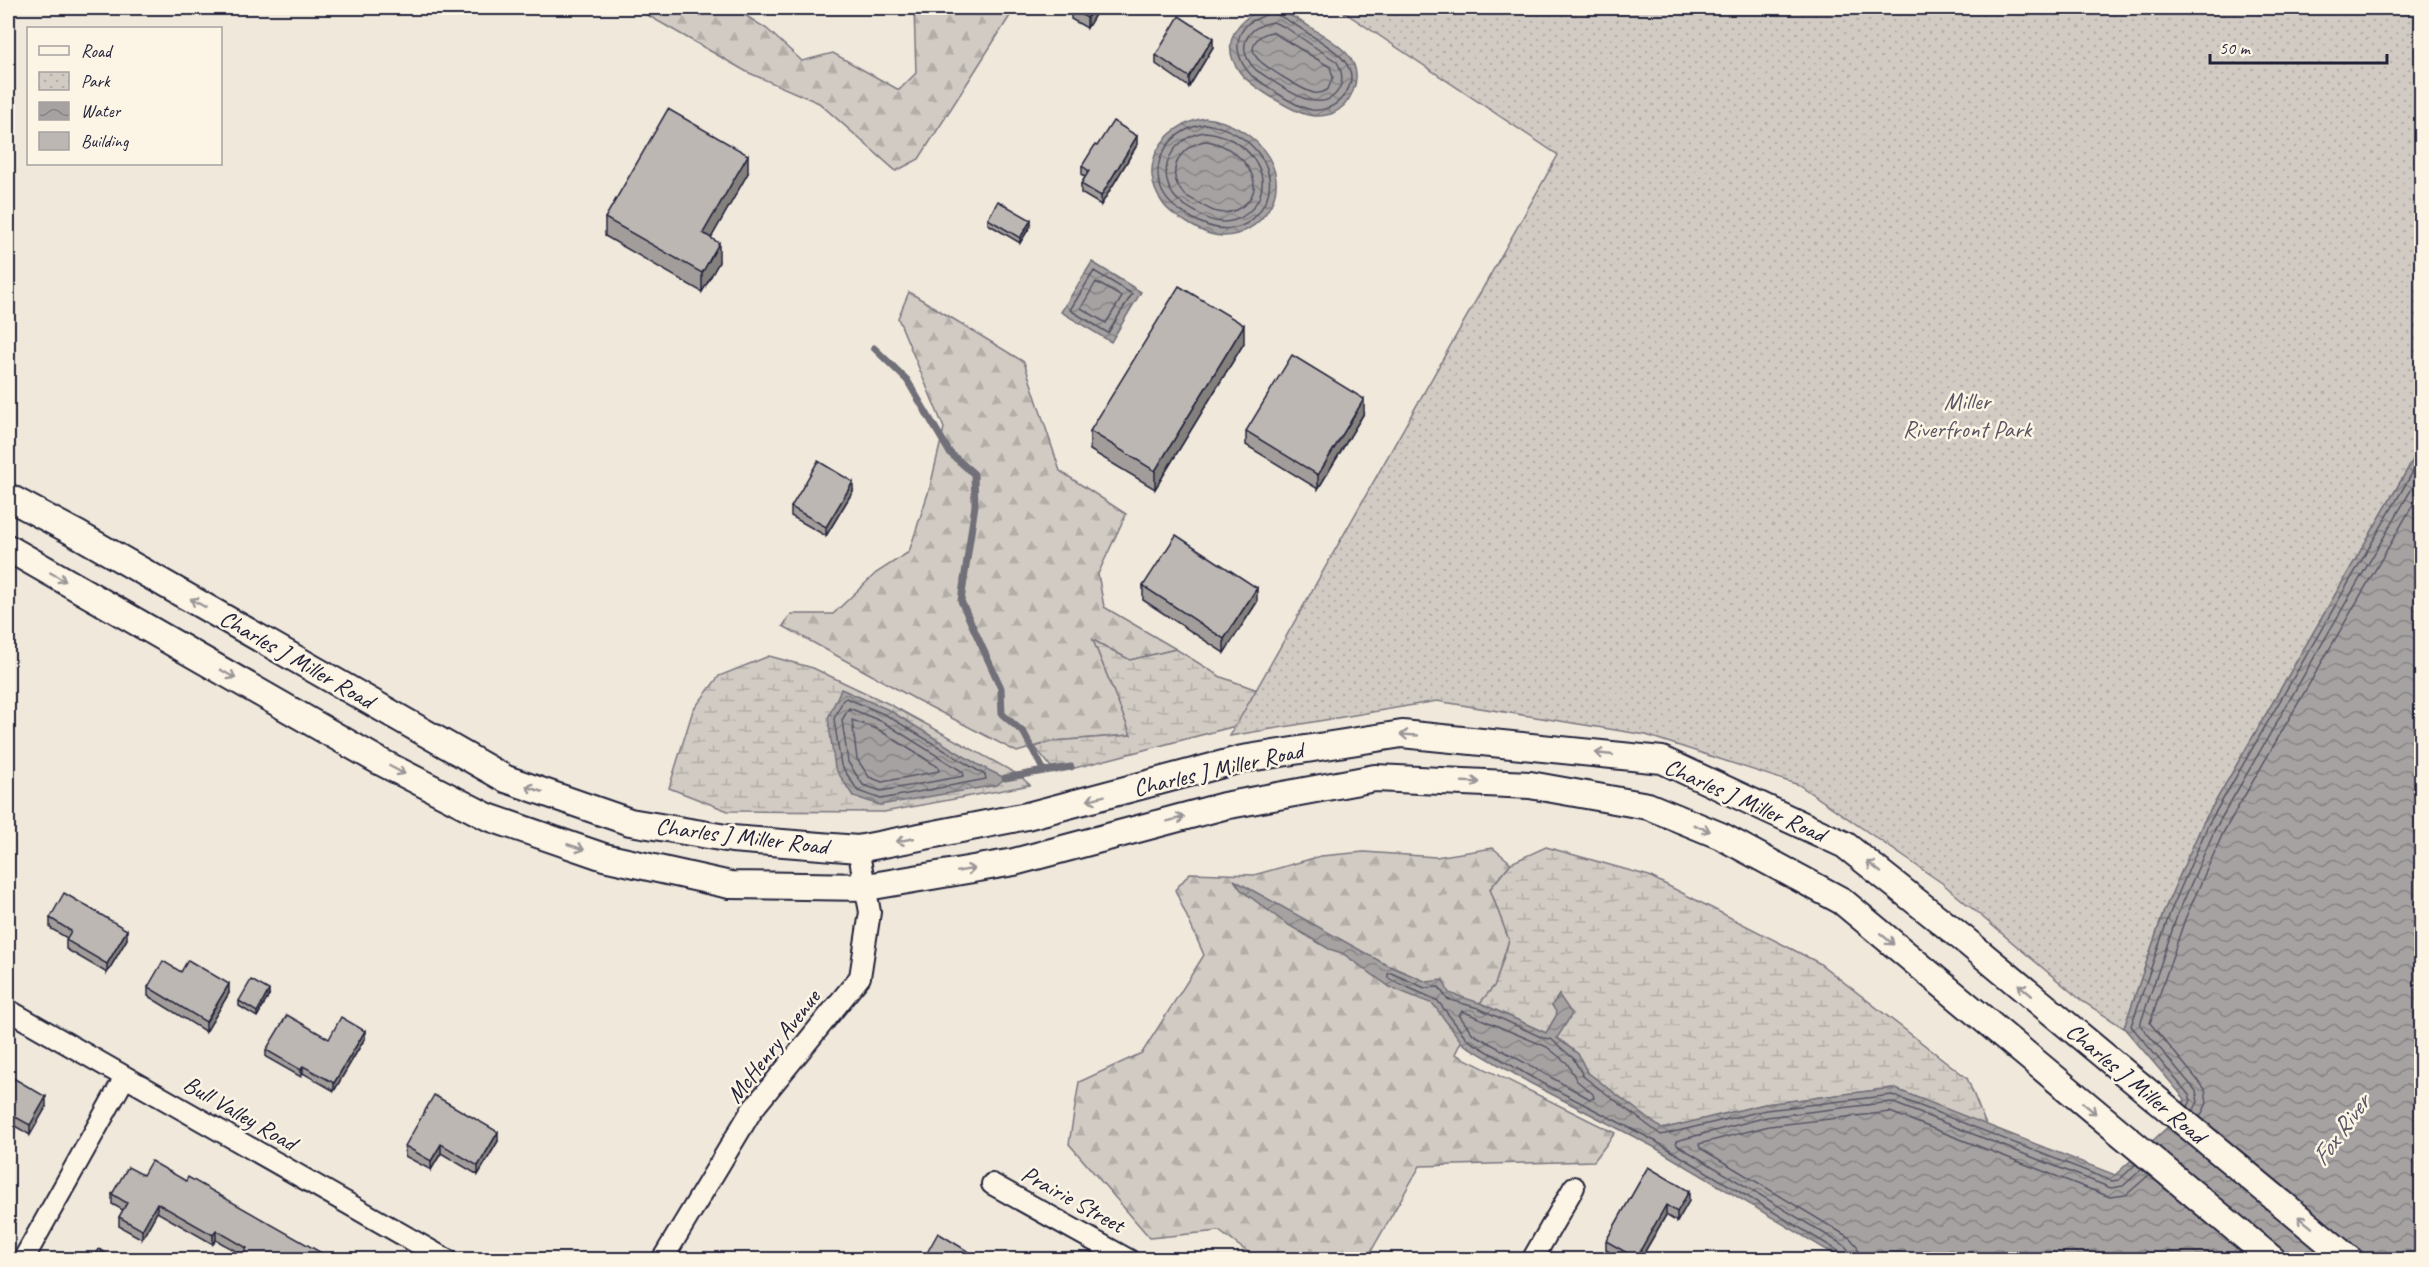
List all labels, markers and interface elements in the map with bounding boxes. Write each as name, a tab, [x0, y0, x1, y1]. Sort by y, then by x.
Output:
legend	[27, 27, 222, 165]
scale bar	[2210, 27, 2387, 65]
text: 50 m	[2219, 37, 2252, 59]
text: Road	[81, 40, 114, 62]
text: Park	[81, 70, 111, 92]
text: Water	[81, 100, 122, 122]
text: Building	[81, 130, 130, 152]
park label: Miller Riverfront Park	[1903, 386, 2034, 444]
one-way arrow	[49, 572, 67, 583]
one-way arrow	[190, 597, 207, 609]
street label: Charles J Miller Road	[215, 603, 383, 717]
one-way arrow	[219, 668, 236, 680]
one-way arrow	[1400, 730, 1420, 741]
street label: Charles J Miller Road	[1130, 734, 1309, 803]
one-way arrow	[1594, 748, 1614, 759]
street label: Charles J Miller Road	[1660, 751, 1833, 850]
one-way arrow	[388, 765, 406, 776]
one-way arrow	[1461, 777, 1481, 788]
one-way arrow	[525, 782, 544, 793]
one-way arrow	[1086, 793, 1105, 804]
street label: Charles J Miller Road	[654, 811, 833, 862]
one-way arrow	[1166, 812, 1185, 824]
one-way arrow	[1693, 823, 1711, 834]
one-way arrow	[896, 835, 916, 846]
one-way arrow	[566, 843, 585, 854]
one-way arrow	[1866, 861, 1882, 874]
one-way arrow	[956, 865, 975, 876]
one-way arrow	[1879, 932, 1895, 945]
street label: McHenry Avenue	[719, 982, 828, 1109]
one-way arrow	[2017, 984, 2033, 997]
street label: Charles J Miller Road	[2060, 1016, 2215, 1152]
street label: Bull Valley Road	[178, 1069, 305, 1159]
water label: Fox River	[2304, 1085, 2380, 1172]
one-way arrow	[2081, 1101, 2097, 1114]
street label: Prairie Street	[1016, 1158, 1132, 1241]
one-way arrow	[2297, 1216, 2313, 1229]

